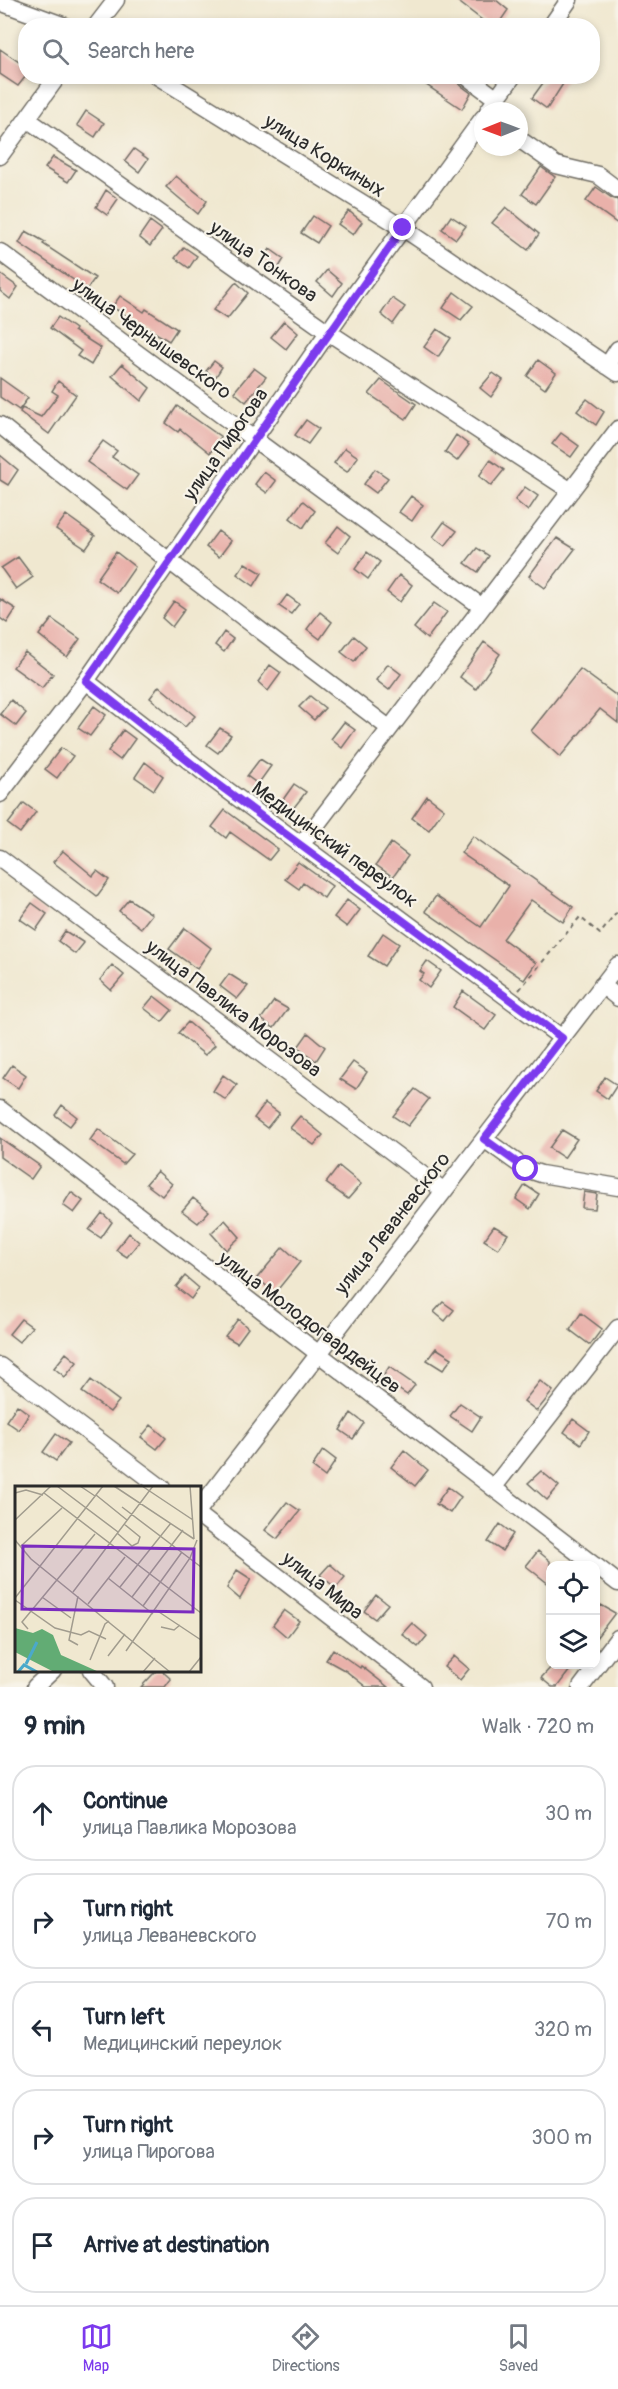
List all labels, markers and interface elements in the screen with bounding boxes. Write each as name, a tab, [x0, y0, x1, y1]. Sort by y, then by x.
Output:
search box	[18, 18, 600, 84]
icon: search	[39, 35, 72, 68]
text: Search here	[87, 37, 194, 65]
north arrow	[474, 102, 528, 156]
street label: улица Коркиных	[259, 108, 390, 203]
street label: улица Тонкова	[204, 214, 323, 308]
route end	[389, 214, 415, 240]
street label: улица Чернышевского	[66, 272, 236, 405]
street label: улица Пирогова	[177, 383, 273, 506]
street label: Медицинский переулок	[247, 776, 423, 913]
street label: улица Павлика Морозова	[140, 934, 326, 1083]
street label: улица Леваневского	[328, 1147, 456, 1300]
route start	[512, 1155, 538, 1181]
street label: улица Молодогвардейцев	[213, 1245, 406, 1399]
inset map	[15, 1486, 201, 1672]
street label: улица Мира	[276, 1545, 368, 1625]
map controls	[546, 1561, 600, 1669]
button: locate	[546, 1561, 600, 1615]
button: layers	[546, 1615, 600, 1669]
text: 9 min	[24, 1710, 85, 1742]
text: Walk · 720 m	[482, 1714, 594, 1739]
text: Continue	[83, 1787, 167, 1815]
icon: ahead	[26, 1797, 59, 1830]
text: 30 m	[545, 1801, 592, 1826]
text: улица Павлика Морозова	[83, 1815, 297, 1840]
text: Turn right	[83, 1895, 173, 1923]
icon: right	[26, 1905, 59, 1938]
text: 70 m	[546, 1909, 592, 1934]
text: улица Леваневского	[83, 1923, 257, 1948]
text: Turn left	[83, 2003, 165, 2031]
icon: left	[26, 2013, 59, 2046]
text: 320 m	[534, 2017, 592, 2042]
text: Медицинский переулок	[83, 2031, 282, 2056]
text: Turn right	[83, 2111, 173, 2139]
icon: right	[26, 2121, 59, 2154]
text: 300 m	[531, 2125, 592, 2150]
text: улица Пирогова	[83, 2139, 215, 2164]
icon: arrive	[26, 2229, 59, 2262]
text: Arrive at destination	[83, 2231, 269, 2259]
tab: Map	[80, 2320, 113, 2376]
tab: Directions	[272, 2320, 340, 2376]
tab: Saved	[499, 2320, 538, 2376]

